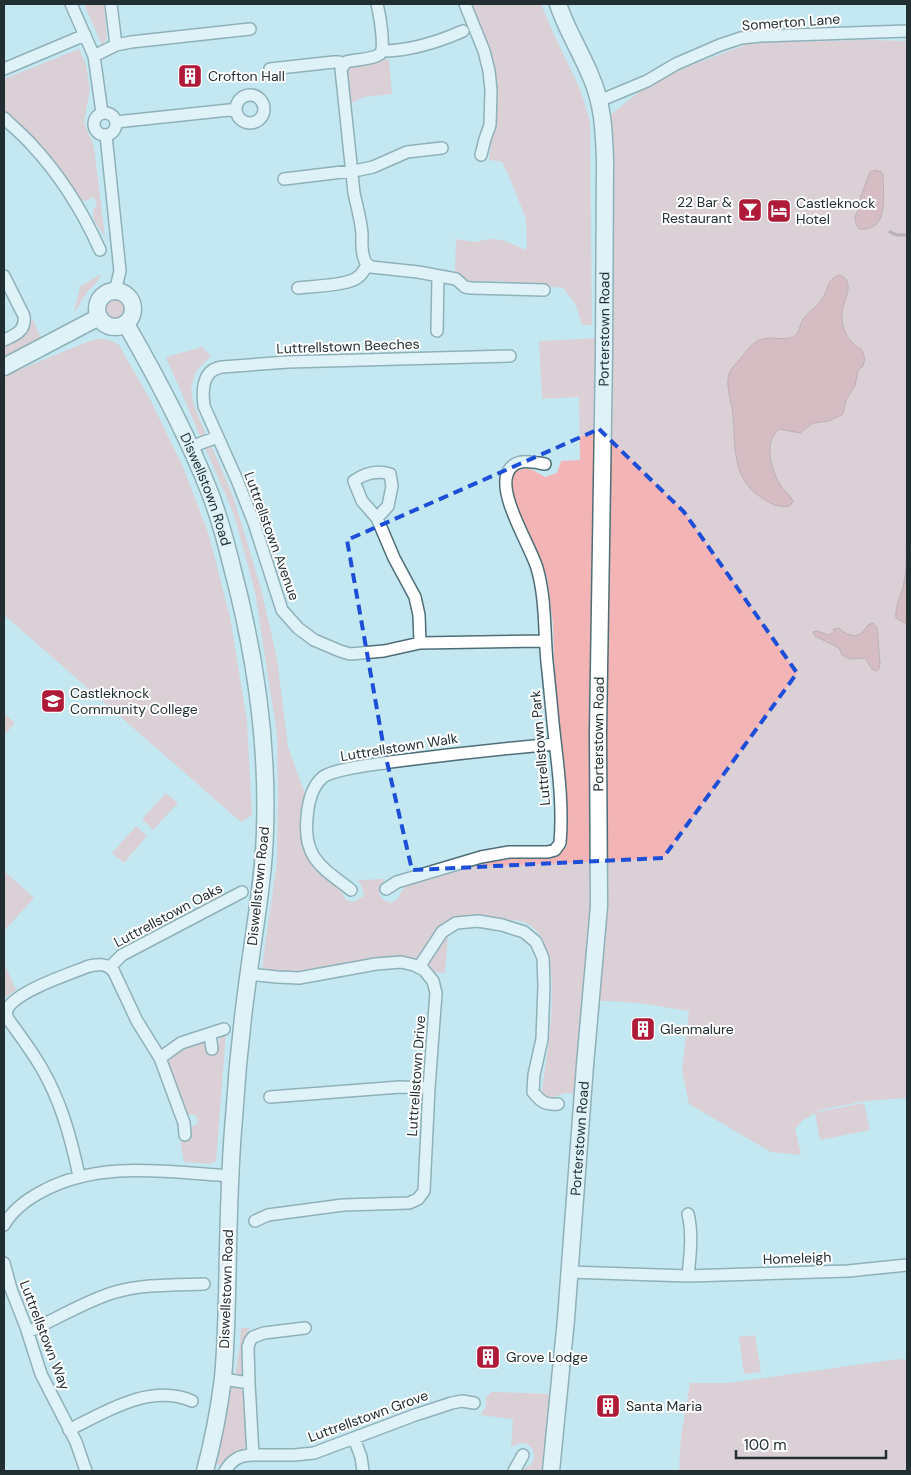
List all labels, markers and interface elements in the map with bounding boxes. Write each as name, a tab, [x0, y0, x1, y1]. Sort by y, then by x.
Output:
street label: Somerton Lane	[741, 10, 841, 34]
building icon: Crofton Hall	[177, 63, 203, 89]
place label: Crofton Hall	[208, 67, 285, 85]
place label: 22 Bar & Restaurant	[662, 193, 732, 227]
place label: Castleknock Hotel	[796, 194, 875, 228]
bar icon: 22 Bar & Restaurant	[737, 197, 763, 223]
hotel icon: Castleknock Hotel	[766, 198, 792, 224]
street label: Porterstown Road	[595, 272, 613, 387]
street label: Luttrellstown Beeches	[276, 335, 420, 357]
street label: Diswellstown Road	[176, 430, 235, 548]
street label: Luttrellstown Avenue	[240, 469, 304, 603]
street label: Porterstown Road	[589, 677, 608, 792]
place label: Castleknock Community College	[70, 684, 198, 718]
school or university icon: Castleknock Community College	[40, 688, 66, 714]
street label: Luttrellstown Park	[526, 690, 554, 806]
street label: Luttrellstown Walk	[339, 729, 459, 765]
street label: Diswellstown Road	[243, 826, 273, 946]
street label: Luttrellstown Oaks	[111, 879, 225, 951]
street label: Luttrellstown Drive	[403, 1015, 429, 1137]
building icon: Glenmalure	[630, 1016, 656, 1042]
place label: Glenmalure	[660, 1020, 734, 1038]
street label: Porterstown Road	[566, 1080, 593, 1196]
street label: Diswellstown Road	[215, 1229, 237, 1349]
street label: Homeleigh	[762, 1248, 832, 1268]
street label: Luttrellstown Way	[16, 1278, 74, 1393]
building icon: Grove Lodge	[475, 1344, 501, 1370]
place label: Grove Lodge	[506, 1348, 588, 1366]
street label: Luttrellstown Grove	[306, 1386, 431, 1446]
building icon: Santa Maria	[595, 1393, 621, 1419]
place label: Santa Maria	[626, 1397, 702, 1415]
scale bar	[736, 1428, 886, 1460]
text: 100 m	[744, 1435, 787, 1455]

